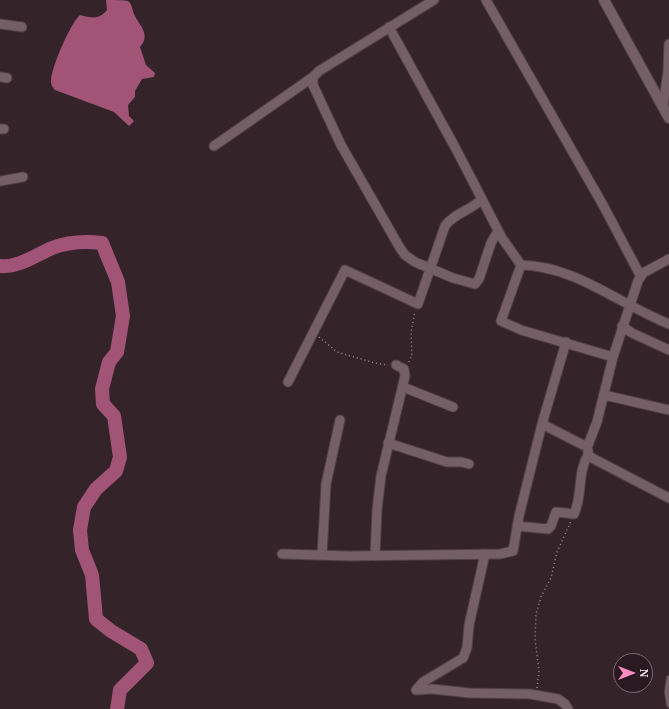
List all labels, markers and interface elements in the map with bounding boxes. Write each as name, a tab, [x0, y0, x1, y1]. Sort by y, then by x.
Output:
north arrow	[613, 653, 653, 693]
text: N	[637, 669, 652, 677]

